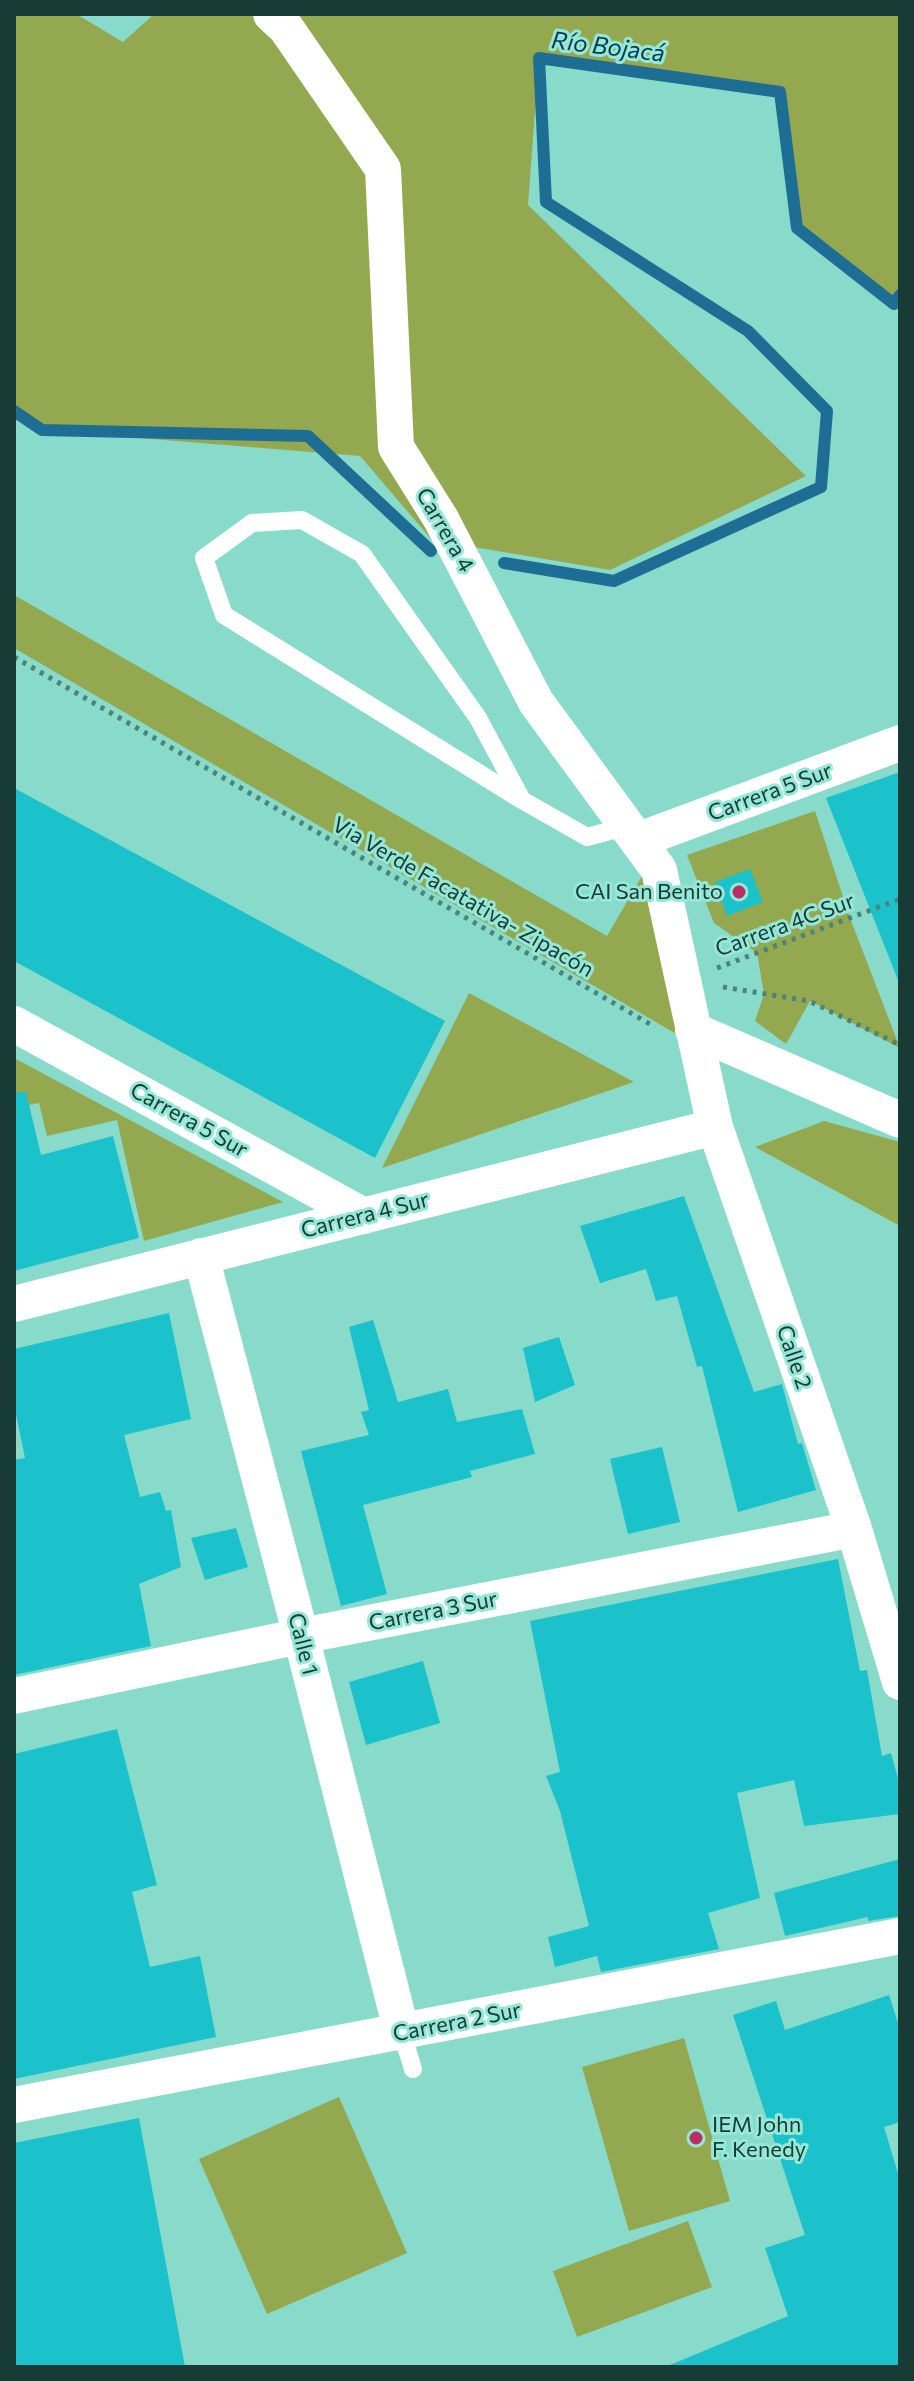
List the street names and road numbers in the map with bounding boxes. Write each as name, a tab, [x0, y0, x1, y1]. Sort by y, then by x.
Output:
street label: Carrera 4	[410, 483, 480, 577]
street label: Carrera 5 Sur	[704, 757, 836, 827]
street label: Via Verde Facatativa- Zipacón	[328, 811, 598, 983]
street label: Carrera 4C Sur	[712, 888, 858, 962]
street label: Carrera 5 Sur	[126, 1077, 252, 1163]
street label: Carrera 4 Sur	[298, 1186, 432, 1244]
street label: Calle 2	[771, 1322, 817, 1392]
street label: Carrera 3 Sur	[366, 1586, 500, 1636]
street label: Calle 1	[283, 1610, 323, 1678]
street label: Carrera 2 Sur	[391, 1997, 523, 2047]

